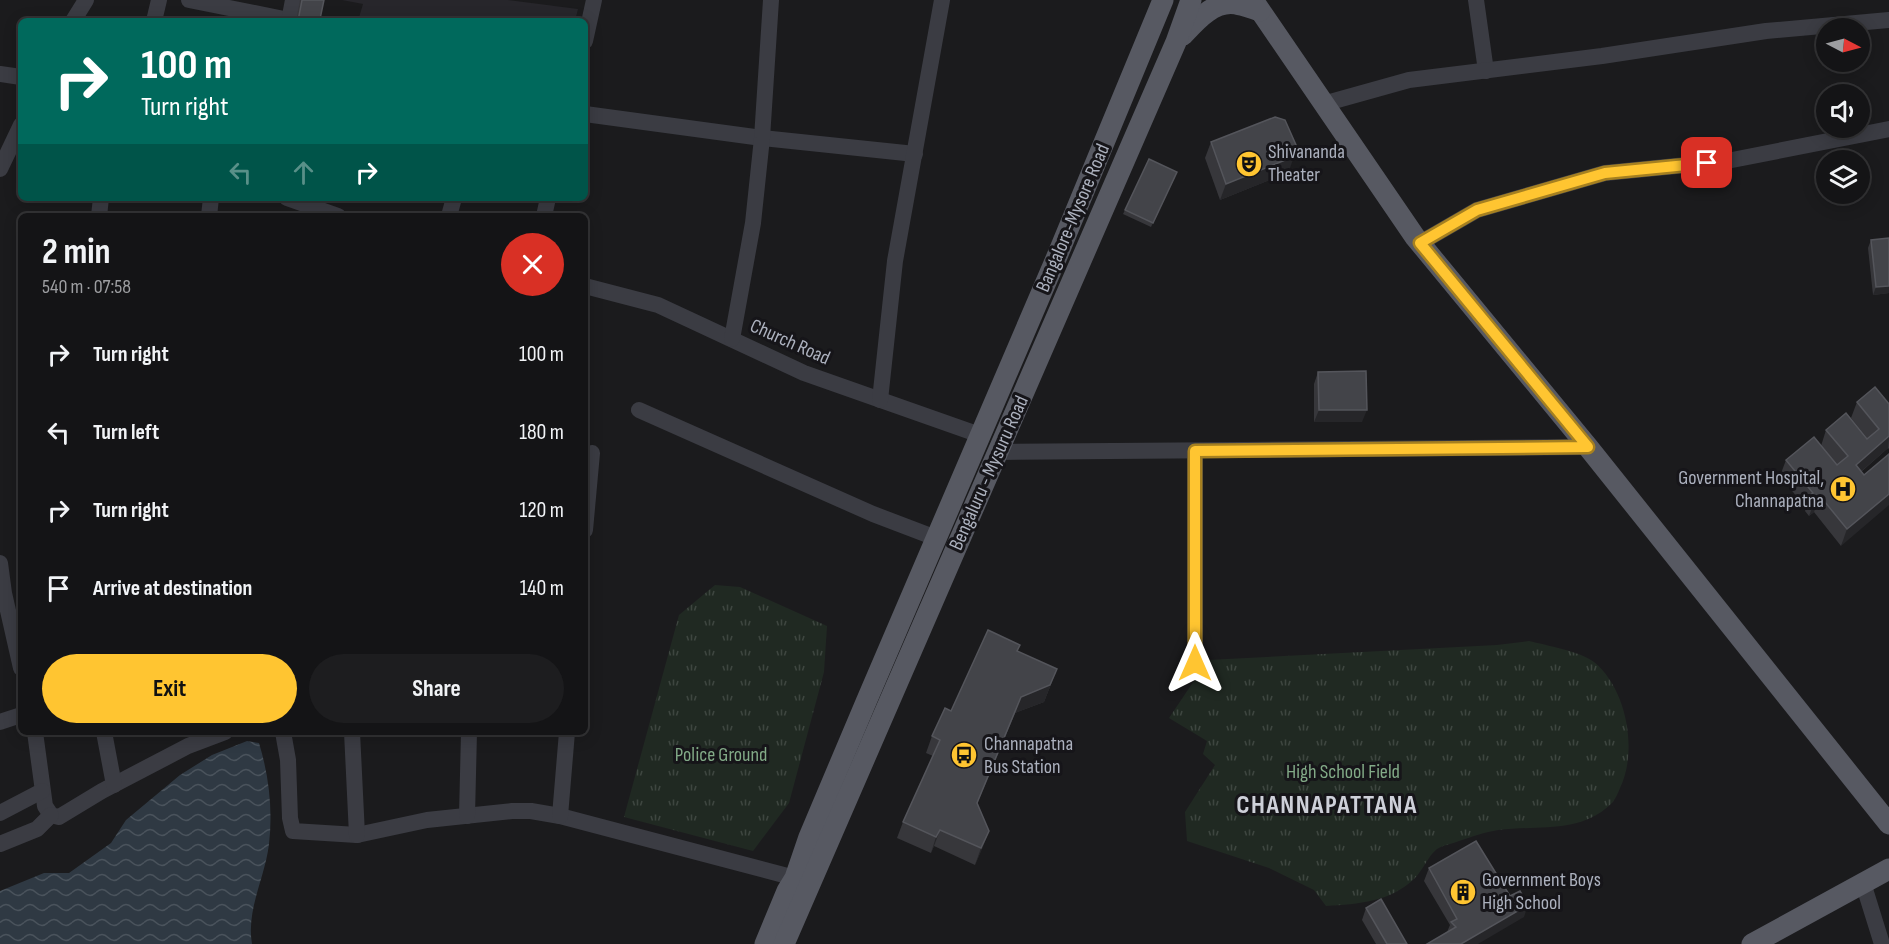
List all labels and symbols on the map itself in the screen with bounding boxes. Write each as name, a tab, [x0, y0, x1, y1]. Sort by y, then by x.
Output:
north arrow	[1816, 18, 1870, 72]
pin	[1681, 137, 1732, 188]
street label: Bangalore-Mysore Road	[1031, 140, 1115, 296]
place label: Shivananda Theater	[1268, 140, 1345, 187]
theatre icon: Shivananda Theater	[1234, 149, 1264, 179]
street label: Church Road	[746, 314, 834, 370]
street label: Bengaluru - Mysuru Road	[944, 392, 1034, 554]
place label: Government Hospital, Channapatna	[1678, 466, 1824, 513]
hospital icon: Government Hospital, Channapatna	[1828, 474, 1858, 504]
position arrow	[1163, 631, 1227, 695]
place label: Channapatna Bus Station	[984, 732, 1073, 779]
bus stop icon: Channapatna Bus Station	[949, 740, 979, 770]
park label: Police Ground	[675, 743, 767, 767]
park label: High School Field	[1286, 760, 1400, 784]
district label: CHANNAPATTANA	[1236, 790, 1418, 821]
place label: Government Boys High School	[1482, 868, 1601, 915]
building icon: Government Boys High School	[1448, 877, 1478, 907]

